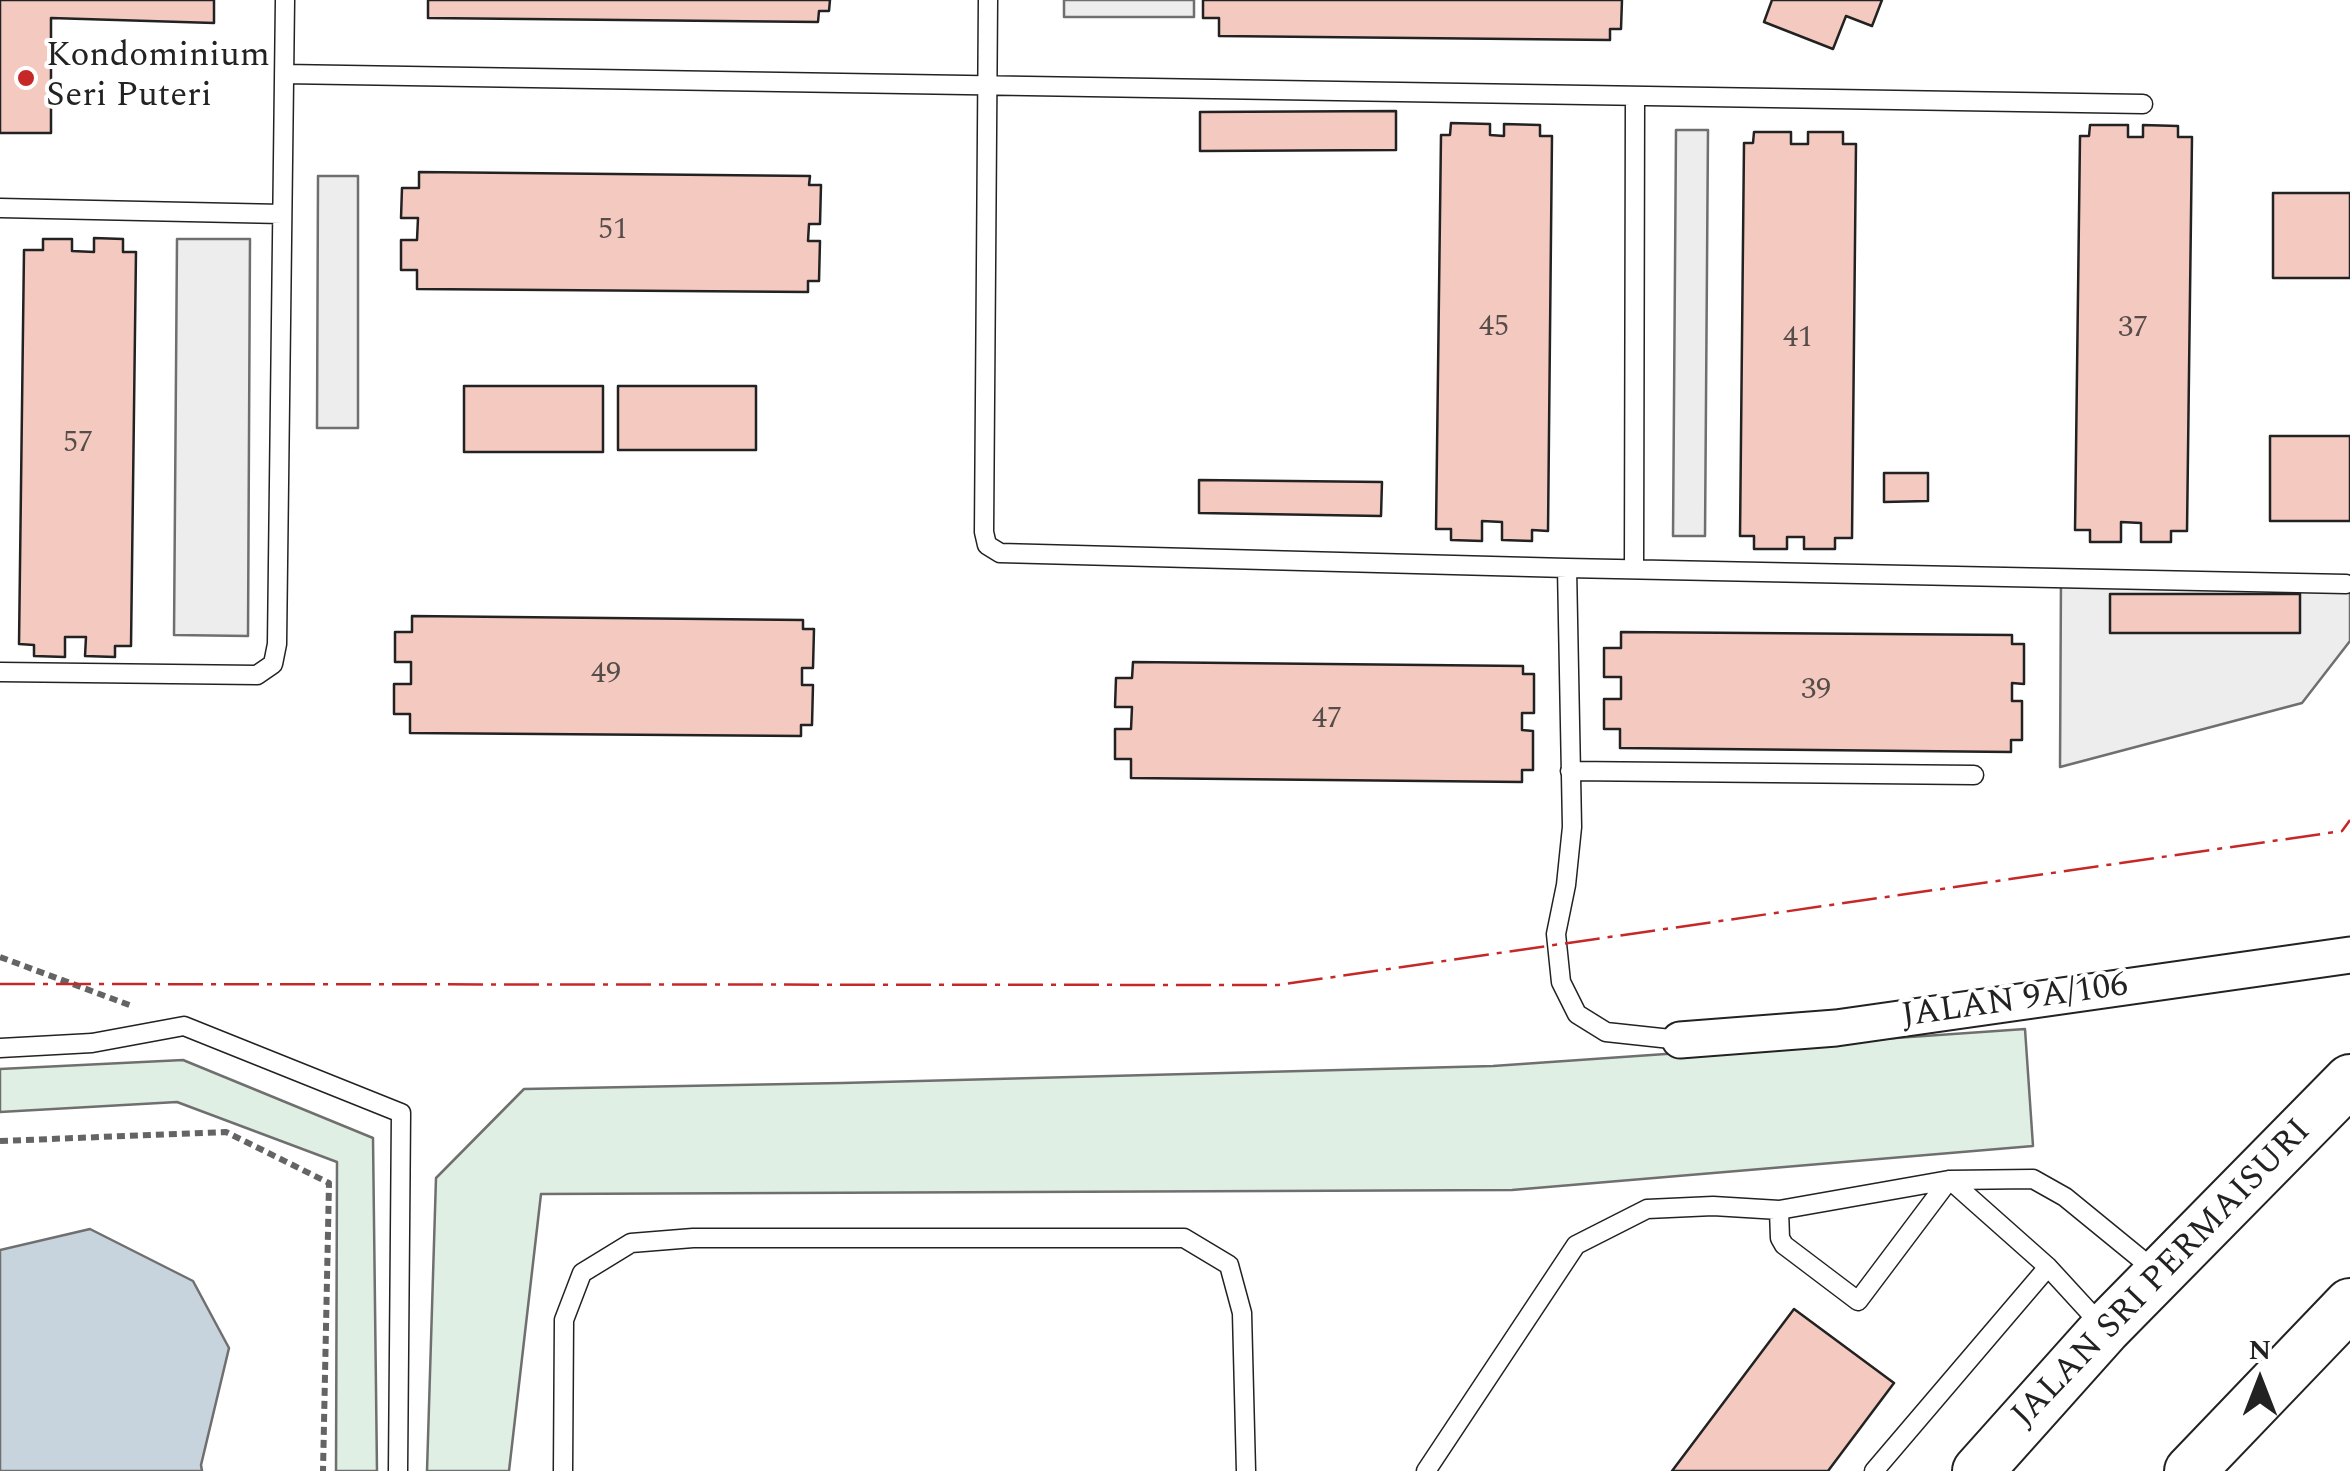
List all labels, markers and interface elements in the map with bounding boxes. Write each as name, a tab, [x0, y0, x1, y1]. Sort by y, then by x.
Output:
place label: Kondominium Seri Puteri	[46, 37, 270, 119]
marker: Kondominium Seri Puteri	[15, 67, 37, 89]
house number: 51	[598, 214, 628, 250]
house number: 45	[1479, 311, 1509, 347]
house number: 37	[2118, 312, 2148, 348]
house number: 41	[1783, 322, 1813, 358]
house number: 57	[63, 427, 93, 463]
house number: 49	[591, 658, 621, 694]
house number: 39	[1801, 674, 1831, 710]
house number: 47	[1312, 703, 1342, 739]
street label: JALAN 9A/106	[1899, 966, 2131, 1040]
street label: JALAN SRI PERMAISURI	[2005, 1112, 2321, 1438]
north arrow	[2210, 1331, 2310, 1431]

